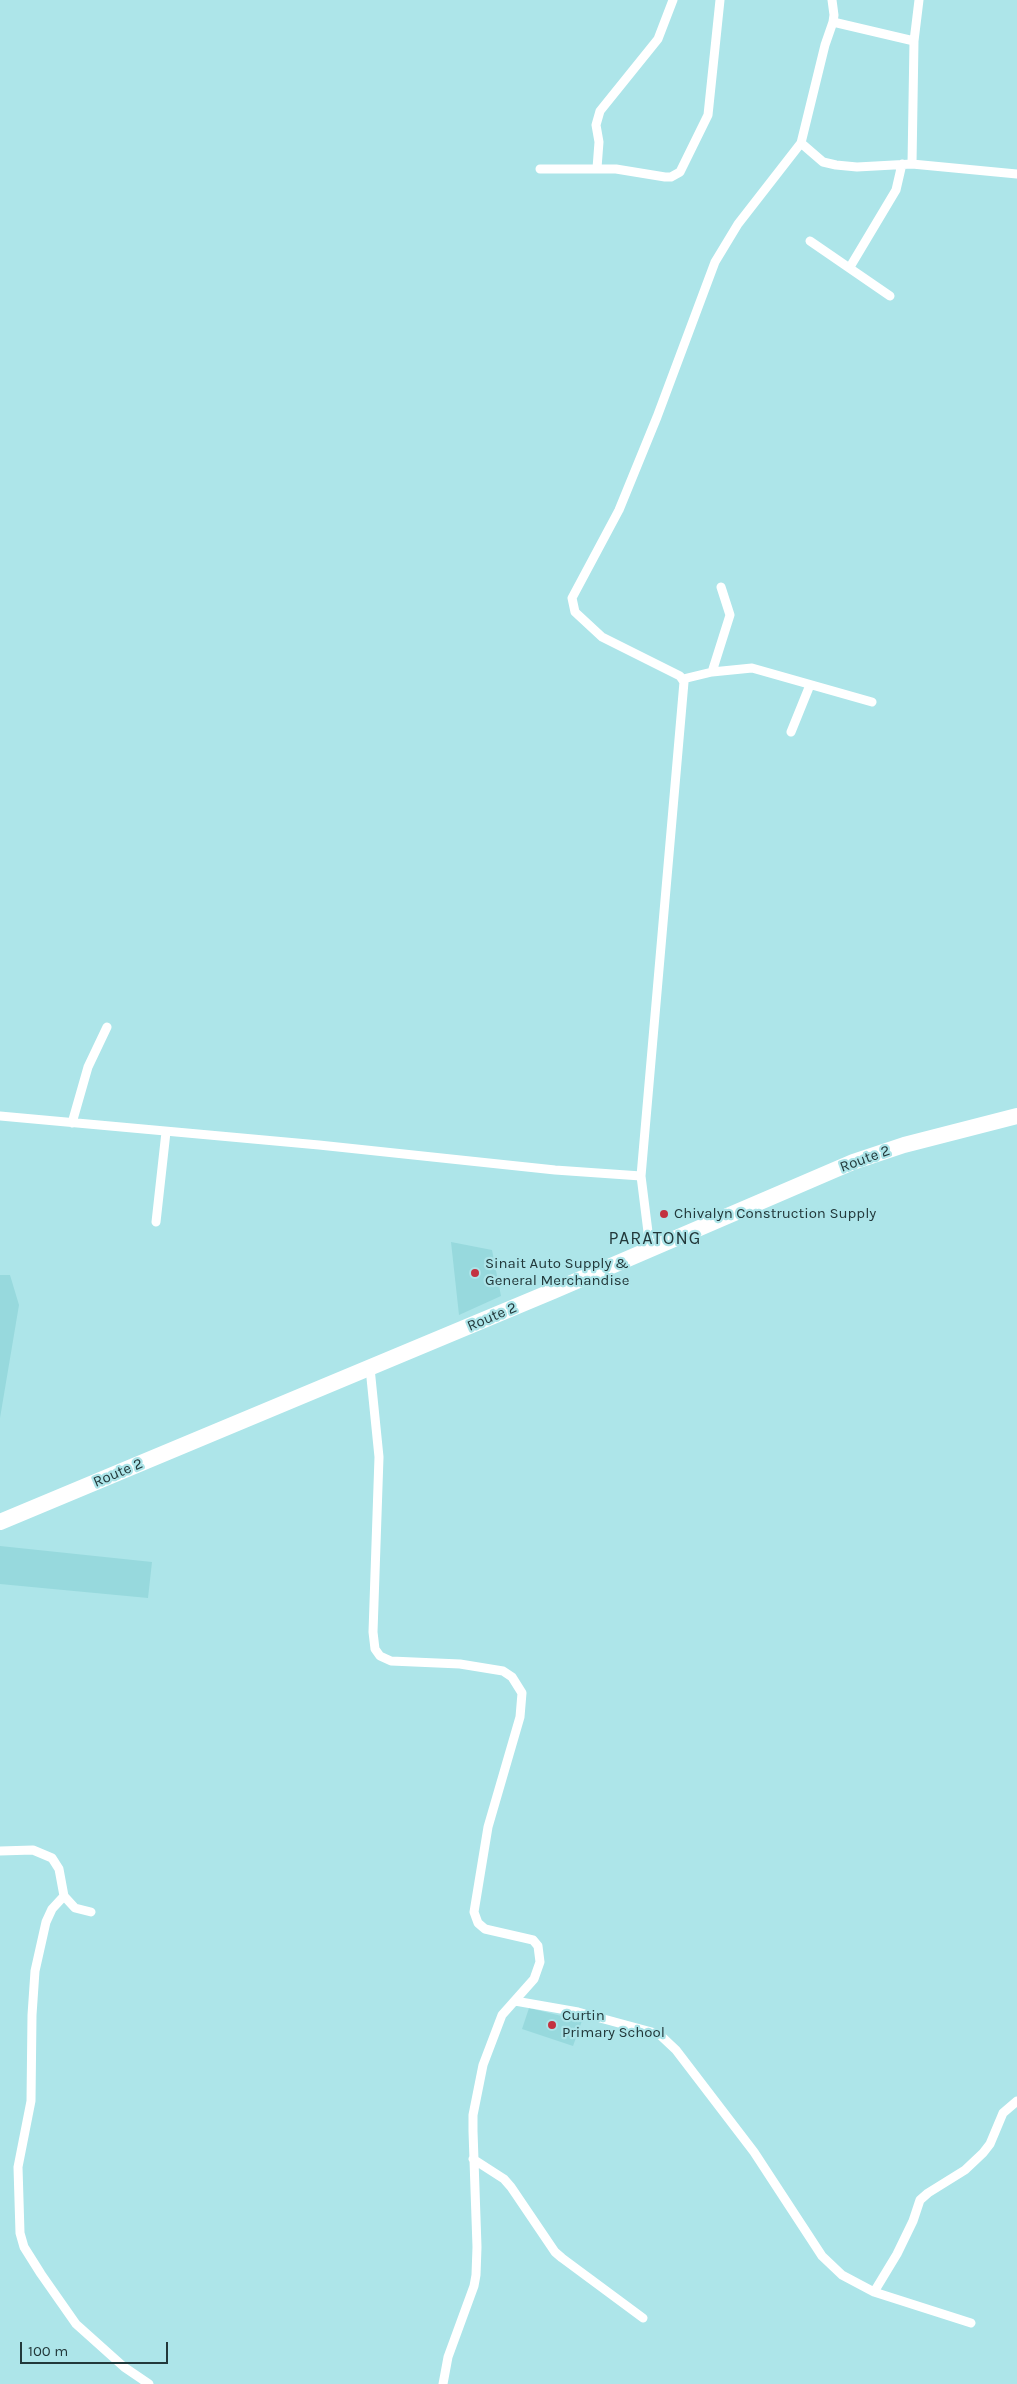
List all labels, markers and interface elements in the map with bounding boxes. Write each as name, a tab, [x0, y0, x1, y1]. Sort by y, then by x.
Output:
street label: Route 2	[837, 1142, 893, 1176]
place label: Chivalyn Construction Supply	[674, 1205, 876, 1223]
marker: Chivalyn Construction Supply	[658, 1208, 670, 1220]
district label: PARATONG	[608, 1228, 702, 1250]
place label: Sinait Auto Supply & General Merchandise	[485, 1255, 629, 1290]
marker: Sinait Auto Supply & General Merchandise	[469, 1267, 481, 1279]
street label: Route 2	[465, 1299, 519, 1335]
street label: Route 2	[91, 1455, 145, 1491]
place label: Curtin Primary School	[562, 2007, 665, 2042]
marker: Curtin Primary School	[546, 2019, 558, 2031]
scale bar	[22, 2332, 170, 2364]
text: 100 m	[28, 2342, 68, 2360]

